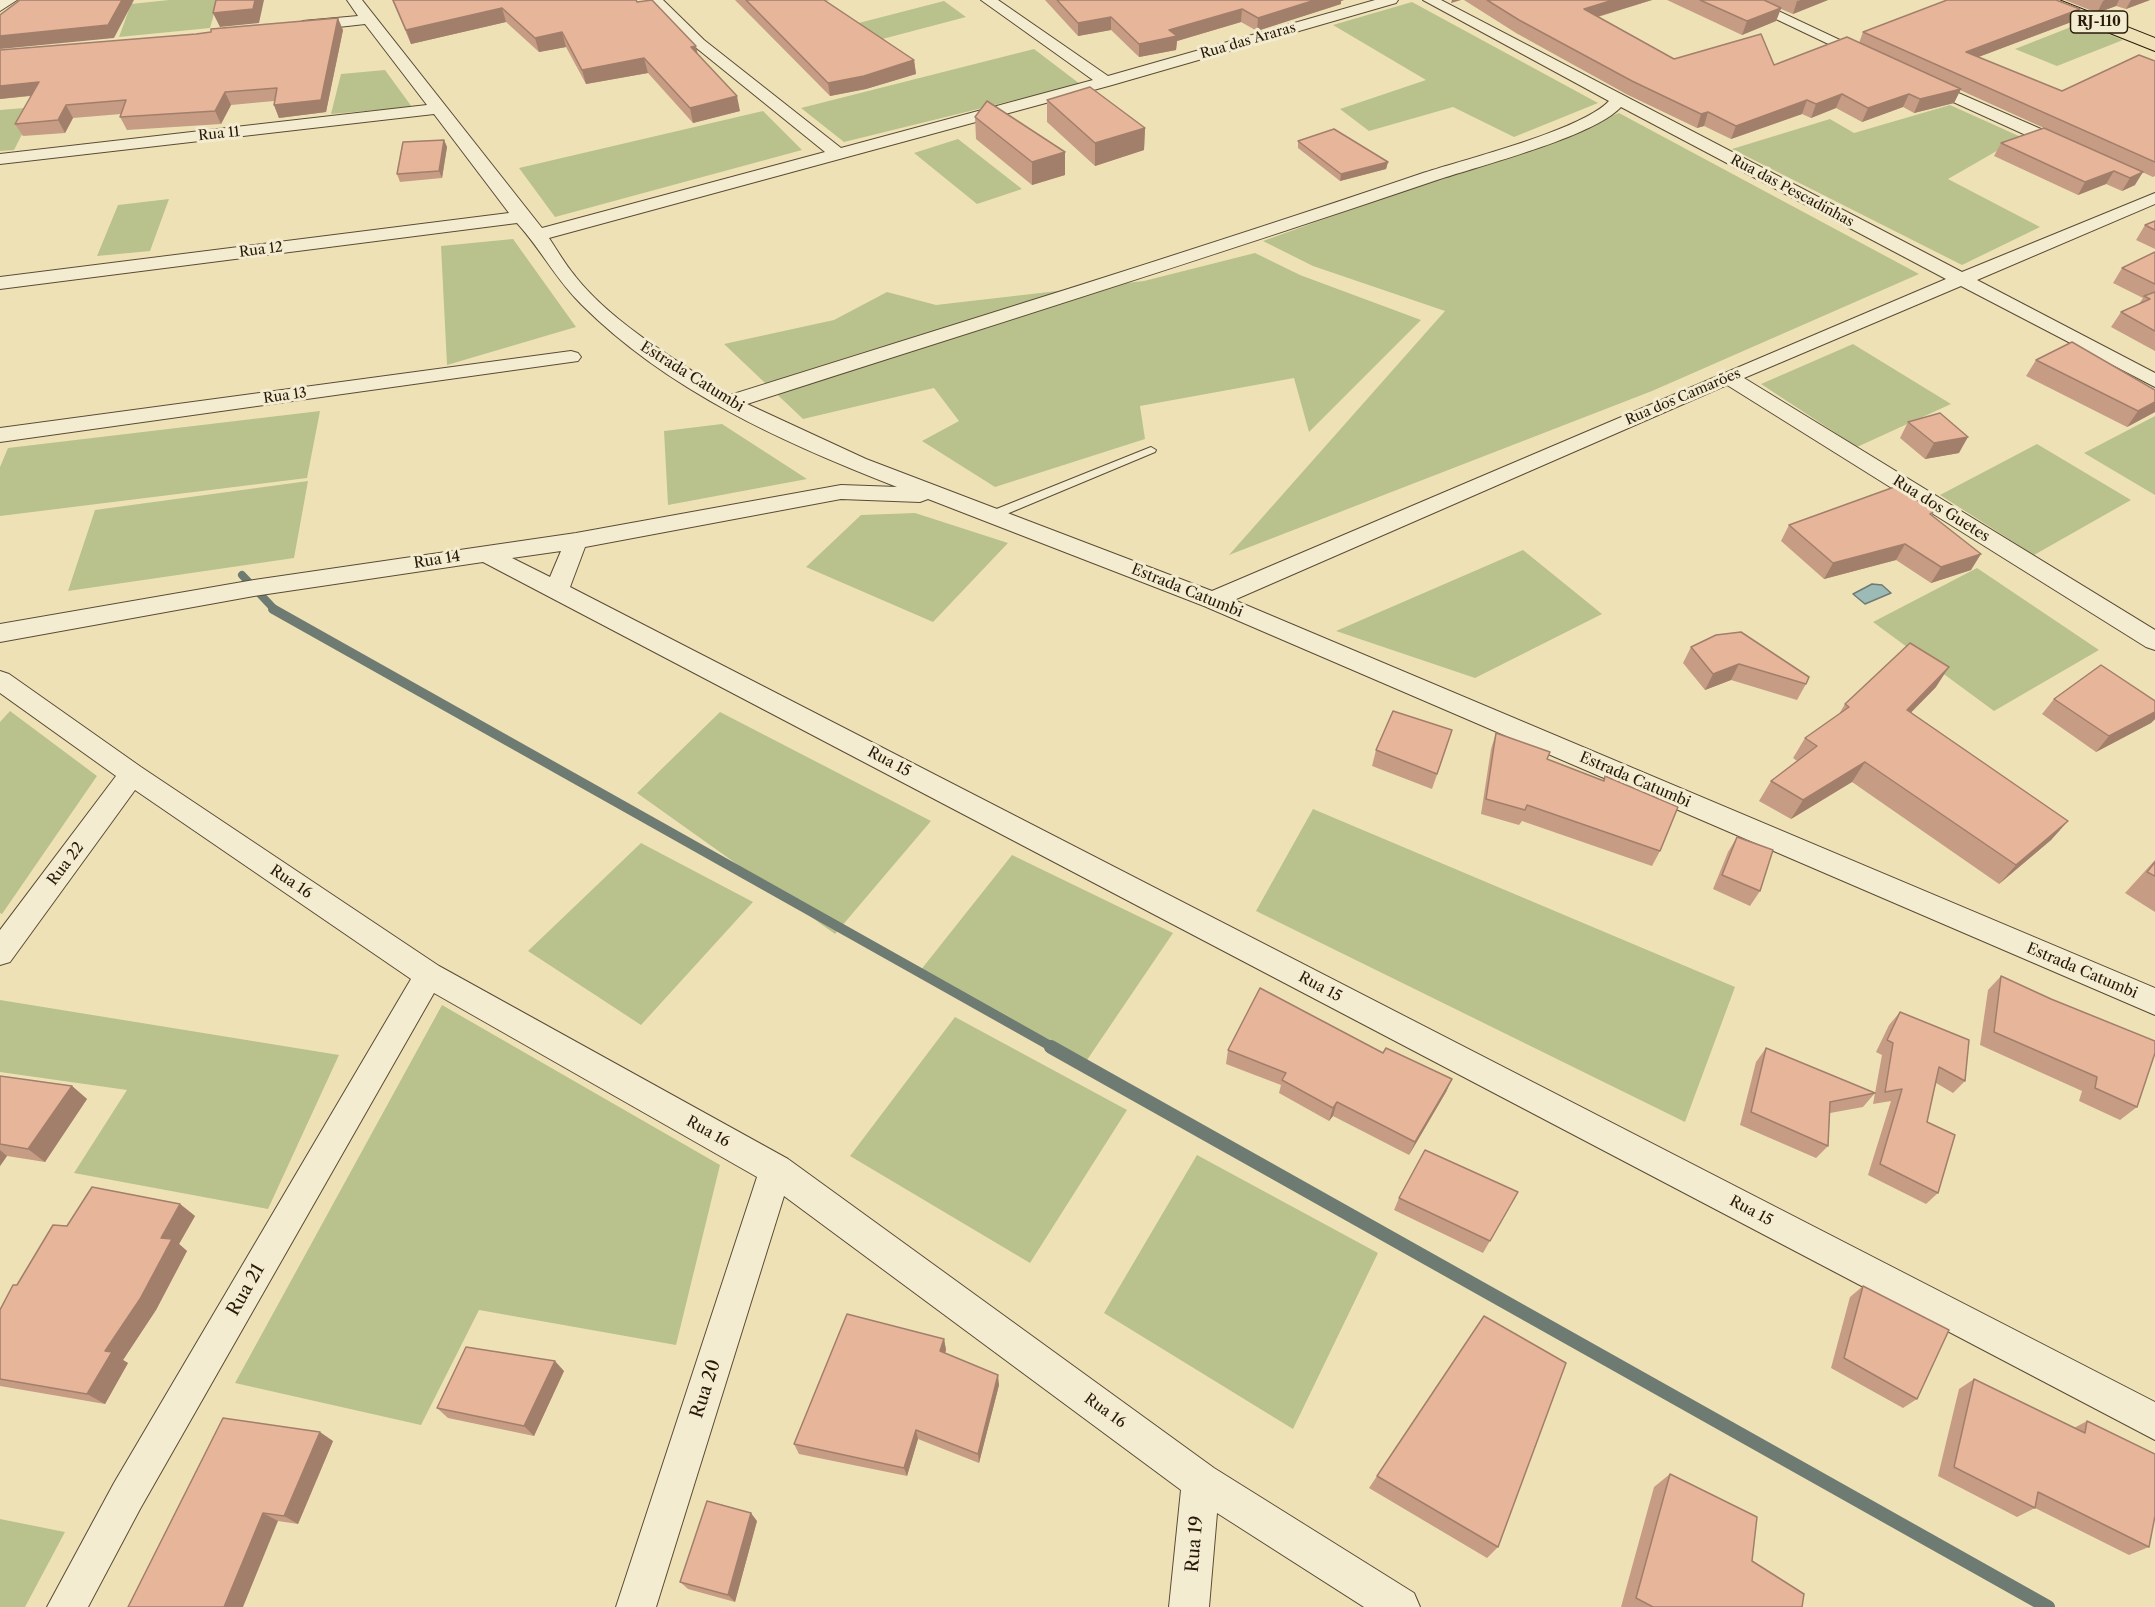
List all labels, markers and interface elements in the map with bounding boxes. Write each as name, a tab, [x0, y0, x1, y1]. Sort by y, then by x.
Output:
road number: RJ-110	[2070, 11, 2128, 33]
street label: Rua das Araras	[1198, 19, 1298, 63]
street label: Rua 11	[197, 123, 241, 145]
street label: Rua das Pescadinhas	[1728, 151, 1856, 231]
street label: Rua 12	[238, 239, 284, 261]
street label: Estrada Catumbi	[637, 338, 747, 416]
street label: Rua dos Camarões	[1623, 365, 1743, 429]
street label: Rua 13	[262, 385, 308, 407]
street label: Rua dos Guetes	[1889, 472, 1993, 546]
street label: Rua 14	[412, 547, 462, 573]
street label: Estrada Catumbi	[1129, 560, 1245, 622]
street label: Rua 15	[864, 743, 914, 781]
street label: Estrada Catumbi	[1577, 748, 1693, 812]
street label: Rua 22	[44, 839, 88, 889]
street label: Rua 16	[266, 861, 316, 903]
street label: Estrada Catumbi	[2024, 939, 2140, 1003]
street label: Rua 15	[1295, 968, 1345, 1006]
street label: Rua 16	[683, 1113, 733, 1151]
street label: Rua 15	[1726, 1192, 1776, 1230]
street label: Rua 21	[223, 1260, 269, 1320]
street label: Rua 20	[686, 1357, 726, 1421]
street label: Rua 16	[1081, 1390, 1129, 1432]
street label: Rua 19	[1182, 1515, 1208, 1573]

